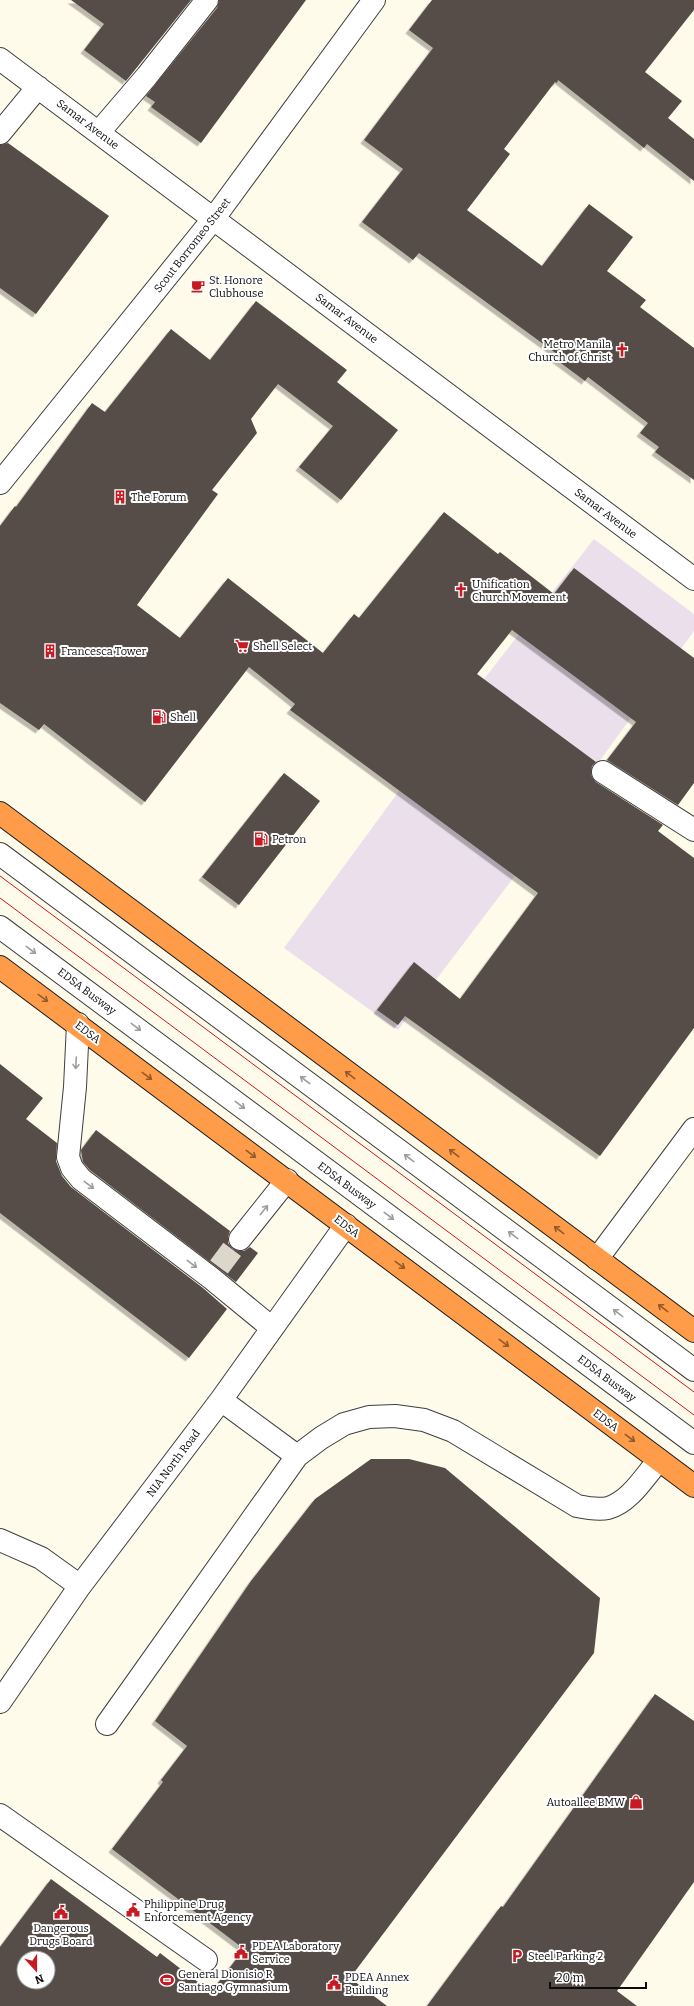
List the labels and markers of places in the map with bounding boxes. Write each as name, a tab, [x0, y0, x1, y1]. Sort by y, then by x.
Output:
place label: St. Honore Clubhouse	[209, 274, 263, 300]
cafe icon: St. Honore Clubhouse	[190, 278, 206, 294]
place label: Metro Manila Church of Christ	[528, 338, 611, 364]
church icon: Metro Manila Church of Christ	[614, 342, 630, 358]
building icon: The Forum	[112, 489, 128, 505]
place label: The Forum	[131, 491, 187, 504]
place label: Unification Church Movement	[472, 578, 566, 604]
church icon: Unification Church Movement	[453, 582, 469, 598]
supermarket icon: Shell Select	[234, 638, 250, 654]
place label: Shell Select	[253, 640, 312, 653]
building icon: Francesca Tower	[42, 643, 58, 659]
place label: Francesca Tower	[61, 645, 146, 658]
fuel station icon: Shell	[151, 709, 167, 725]
place label: Shell	[170, 711, 196, 724]
fuel station icon: Petron	[253, 831, 269, 847]
place label: Petron	[272, 833, 306, 846]
shop icon: Autoallee BMW	[628, 1794, 644, 1810]
place label: Autoallee BMW	[546, 1796, 626, 1809]
place label: Philippine Drug Enforcement Agency	[144, 1898, 251, 1924]
public building icon: Philippine Drug Enforcement Agency	[125, 1902, 141, 1918]
public building icon: Dangerous Drugs Board	[53, 1904, 69, 1920]
place label: Dangerous Drugs Board	[29, 1922, 93, 1948]
place label: PDEA Laboratory Service	[252, 1940, 339, 1966]
public building icon: PDEA Laboratory Service	[233, 1944, 249, 1960]
parking icon: Steel Parking 2	[509, 1948, 525, 1964]
place label: Steel Parking 2	[528, 1950, 603, 1963]
place label: General Dionisio R Santiago Gymnasium	[178, 1968, 288, 1994]
place label: PDEA Annex Building	[345, 1971, 409, 1997]
sports icon: General Dionisio R Santiago Gymnasium	[159, 1972, 175, 1988]
public building icon: PDEA Annex Building	[326, 1975, 342, 1991]

